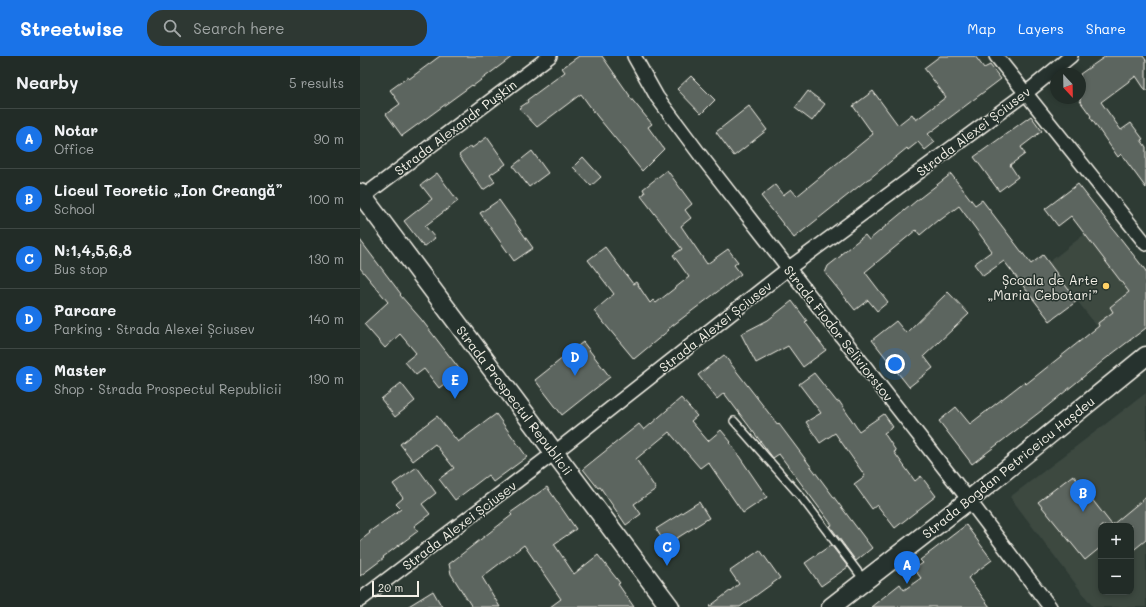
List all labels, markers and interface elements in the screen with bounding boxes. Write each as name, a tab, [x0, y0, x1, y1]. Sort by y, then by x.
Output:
search box	[147, 10, 427, 46]
text: Streetwise	[20, 16, 123, 41]
icon: search	[161, 17, 183, 39]
text: Search here	[193, 18, 285, 38]
text: Map	[967, 19, 996, 38]
text: Layers	[1018, 19, 1064, 38]
text: Share	[1086, 19, 1126, 38]
north arrow	[1050, 68, 1086, 104]
text: Nearby	[16, 71, 78, 93]
text: 5 results	[289, 74, 344, 91]
street label: Strada Alexandr Pușkin	[390, 75, 520, 179]
street label: Strada Alexei Șciusev	[913, 82, 1034, 180]
text: Notar	[54, 120, 98, 140]
text: A	[24, 130, 34, 147]
text: 90 m	[314, 130, 344, 147]
text: Office	[54, 140, 94, 157]
text: Liceul Teoretic „Ion Creangă”	[54, 180, 283, 200]
text: B	[25, 190, 33, 207]
text: 100 m	[308, 190, 344, 207]
text: School	[54, 200, 95, 217]
text: N:1,4,5,6,8	[54, 240, 132, 260]
text: C	[24, 250, 34, 267]
text: 130 m	[308, 250, 344, 267]
text: Bus stop	[54, 260, 107, 277]
street label: Strada Fiodor Seliviorstov	[781, 262, 898, 405]
place label: Școala de Arte „Maria Cebotari”	[987, 271, 1098, 303]
street label: Strada Alexei Șciusev	[655, 277, 776, 376]
marker: Școala de Arte „Maria Cebotari”	[1101, 281, 1111, 291]
text: Parcare	[54, 300, 116, 320]
text: D	[24, 310, 34, 327]
text: 140 m	[308, 310, 344, 327]
text: Parking · Strada Alexei Șciusev	[54, 320, 255, 337]
street label: Strada Prospectul Republicii	[453, 322, 577, 478]
pin: D	[562, 343, 588, 376]
your location	[885, 354, 905, 374]
text: Master	[54, 360, 106, 380]
pin: E	[442, 366, 468, 399]
text: E	[25, 370, 33, 387]
text: 190 m	[308, 370, 344, 387]
text: Shop · Strada Prospectul Republicii	[54, 380, 282, 397]
street label: Strada Bogdan Petriceicu Hașdeu	[919, 393, 1097, 541]
street label: Strada Alexei Șciusev	[399, 476, 520, 574]
pin: B	[1070, 479, 1096, 512]
map controls	[1098, 523, 1134, 595]
button: +	[1098, 523, 1134, 559]
pin: C	[654, 533, 680, 566]
pin: A	[894, 551, 920, 584]
button: −	[1098, 559, 1134, 595]
scale bar	[372, 579, 419, 598]
text: 20 m	[378, 580, 403, 595]

